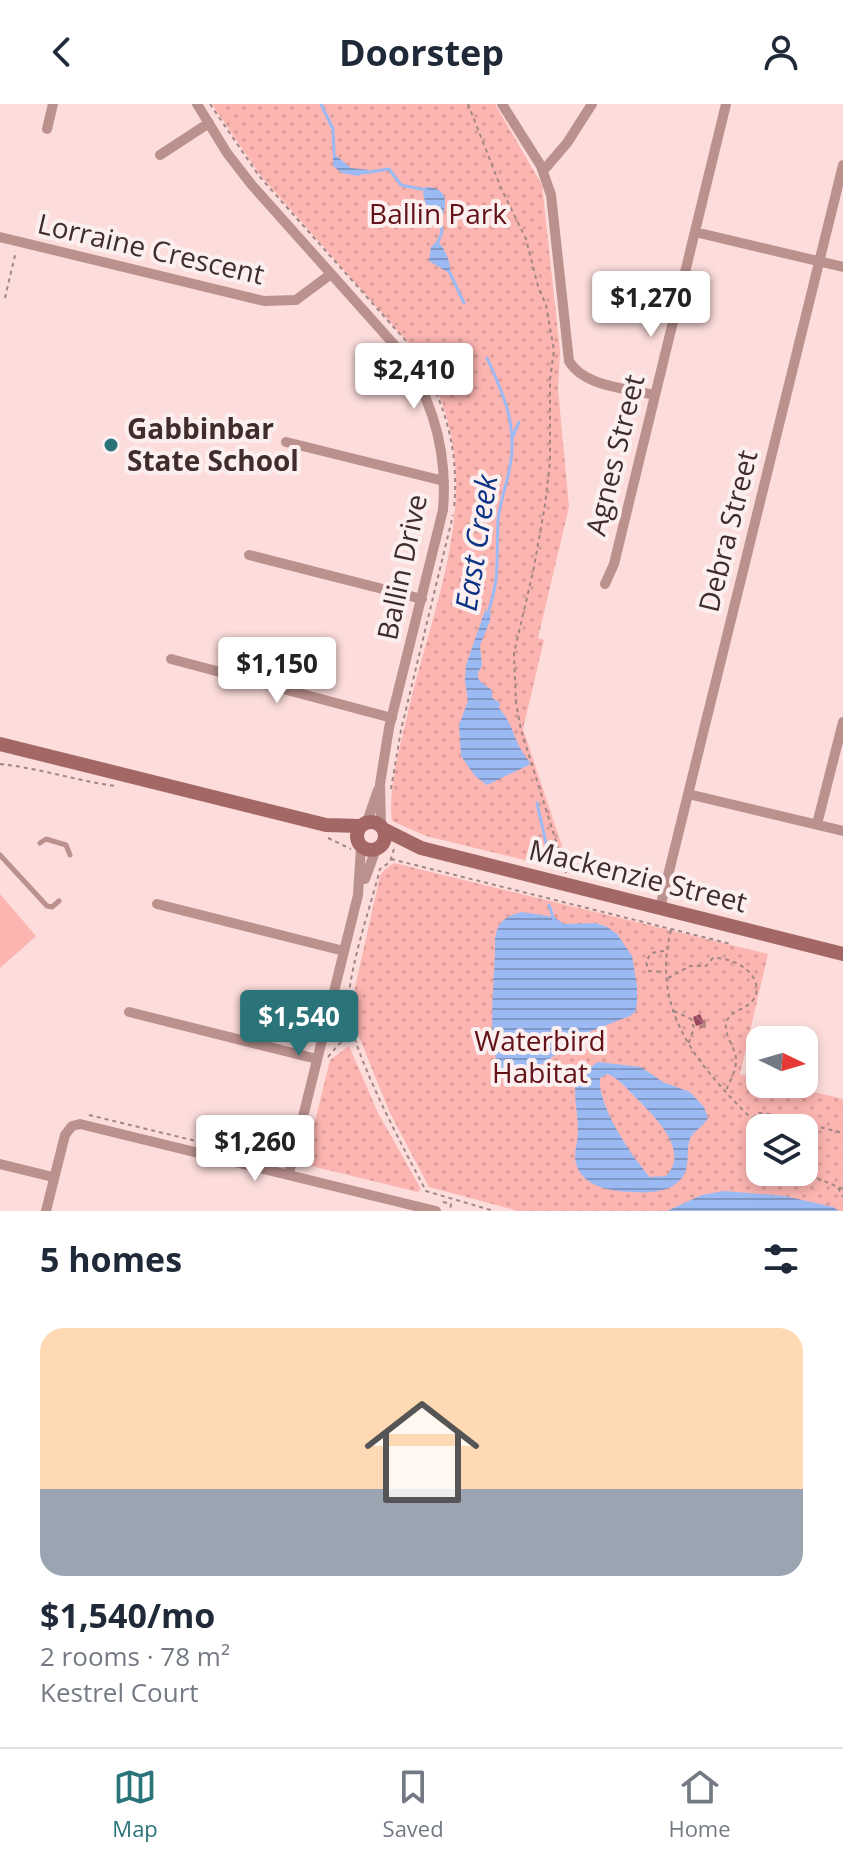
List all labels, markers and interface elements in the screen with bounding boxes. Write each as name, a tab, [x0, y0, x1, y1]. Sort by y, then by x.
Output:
text: Doorstep	[339, 28, 504, 77]
icon: back	[40, 30, 84, 74]
icon: person	[759, 30, 803, 74]
park label: Ballin Park	[369, 194, 507, 232]
street label: Lorraine Crescent	[34, 203, 268, 293]
pin: $1,270	[586, 271, 716, 339]
text: $1,270	[610, 279, 692, 315]
pin: $2,410	[349, 343, 479, 411]
text: $2,410	[373, 351, 455, 387]
street label: Agnes Street	[576, 370, 652, 539]
place label: Gabbinbar State School	[127, 409, 299, 479]
marker: Gabbinbar State School	[102, 436, 120, 454]
street label: Debra Street	[689, 446, 766, 616]
water label: East Creek	[445, 471, 507, 614]
street label: Ballin Drive	[367, 491, 435, 643]
pin: $1,150	[212, 637, 342, 705]
text: $1,150	[236, 645, 318, 681]
street label: Mackenzie Street	[525, 830, 751, 920]
pin: $1,540	[234, 990, 364, 1058]
text: $1,540	[258, 998, 340, 1034]
park label: Waterbird Habitat	[474, 1021, 606, 1091]
north arrow	[746, 1026, 818, 1098]
map controls	[746, 1026, 818, 1186]
button: layers	[746, 1114, 818, 1186]
pin: $1,260	[190, 1115, 320, 1183]
text: $1,260	[214, 1123, 296, 1159]
text: 5 homes	[40, 1236, 182, 1282]
icon: filters	[759, 1237, 803, 1281]
icon: home	[350, 1380, 494, 1524]
text: $1,540/mo	[40, 1592, 215, 1638]
text: 2 rooms · 78 m²	[40, 1638, 230, 1674]
text: Kestrel Court	[40, 1674, 199, 1710]
tab: Map	[112, 1765, 158, 1843]
tab: Saved	[383, 1765, 444, 1843]
tab: Home	[668, 1765, 731, 1843]

